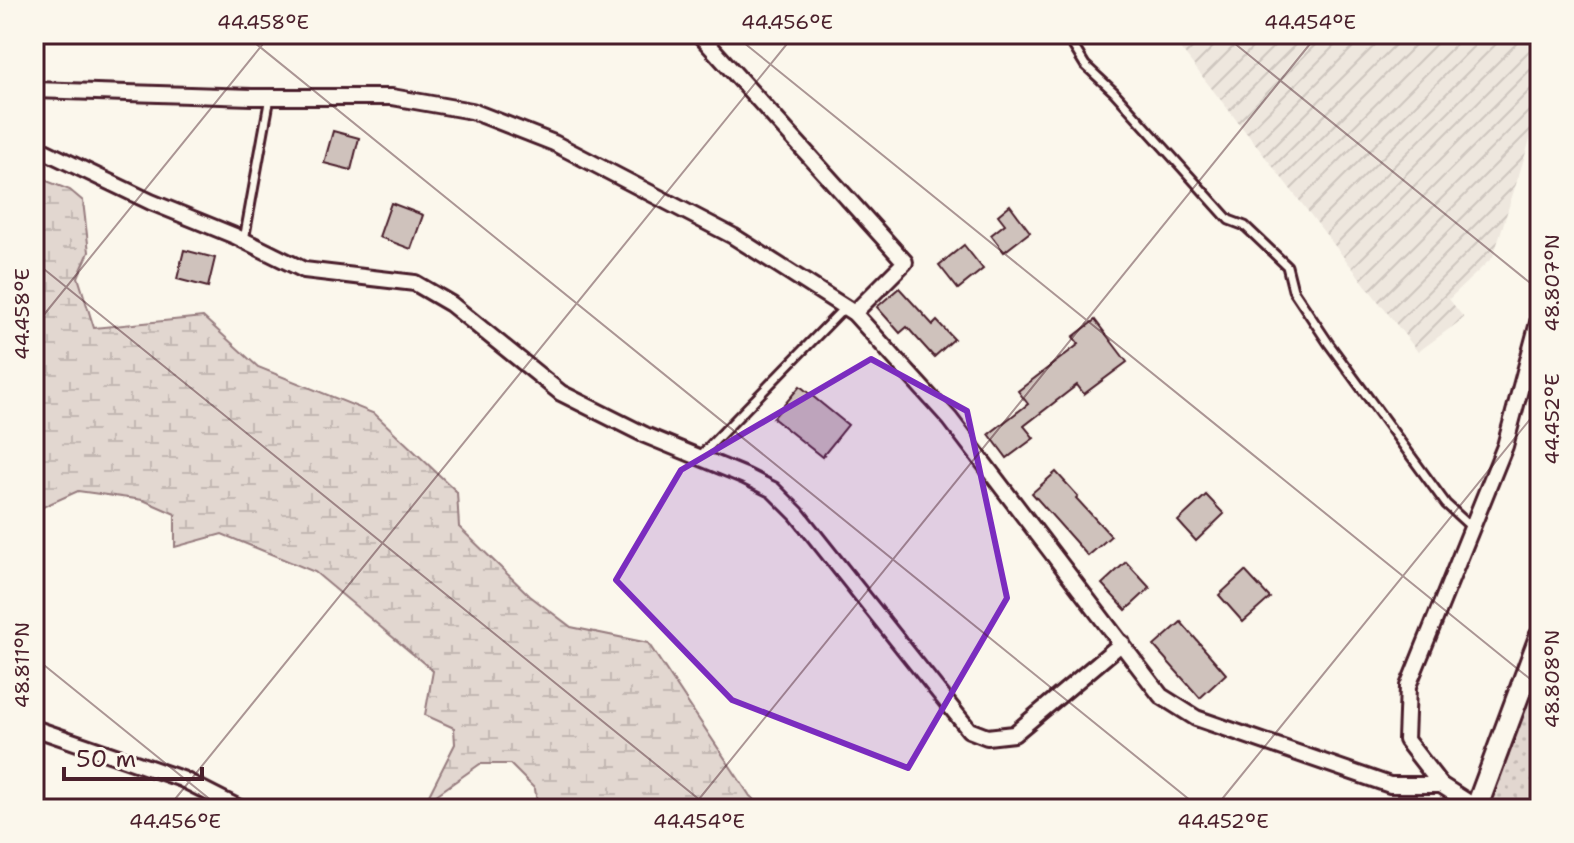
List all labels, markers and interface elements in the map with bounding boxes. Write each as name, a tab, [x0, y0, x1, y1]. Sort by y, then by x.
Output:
text: 44.458°E	[217, 9, 309, 35]
text: 44.456°E	[741, 9, 833, 35]
text: 44.454°E	[1264, 9, 1356, 35]
text: 48.807°N	[1539, 234, 1565, 332]
text: 44.458°E	[9, 268, 35, 360]
text: 44.452°E	[1539, 373, 1565, 465]
text: 48.811°N	[9, 622, 35, 708]
text: 48.808°N	[1539, 630, 1565, 728]
scale bar	[64, 731, 202, 781]
text: 50 m	[76, 743, 136, 775]
text: 44.456°E	[129, 808, 221, 834]
text: 44.454°E	[653, 808, 745, 834]
text: 44.452°E	[1177, 808, 1269, 834]

